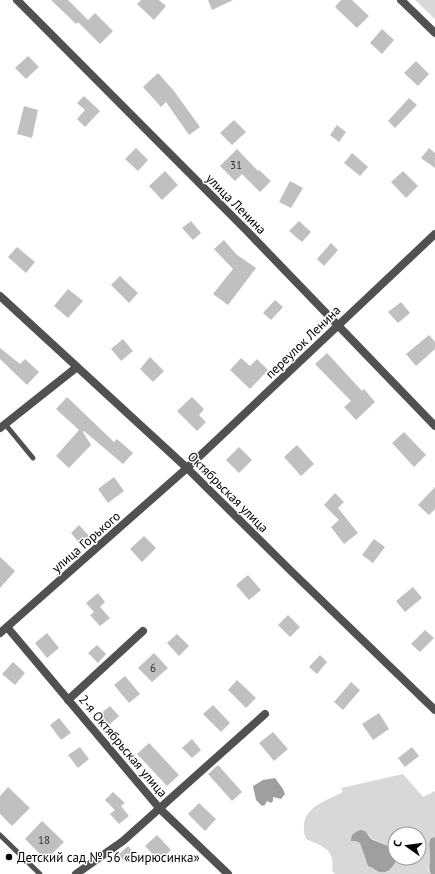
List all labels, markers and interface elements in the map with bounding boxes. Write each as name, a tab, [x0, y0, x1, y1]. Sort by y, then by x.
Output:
house number: 31	[230, 158, 242, 172]
street label: улица Ленина	[202, 170, 270, 238]
street label: переулок Ленина	[262, 302, 344, 382]
street label: Октябрьская улица	[184, 448, 272, 536]
street label: улица Горького	[48, 508, 124, 576]
house number: 6	[150, 661, 156, 675]
street label: 2-я Октябрьская улица	[75, 691, 171, 801]
north arrow	[387, 826, 427, 866]
house number: 18	[38, 833, 50, 847]
text: С	[390, 839, 405, 848]
place label: Детский сад № 56 «Бирюсинка»	[17, 849, 200, 866]
marker: Детский сад № 56 «Бирюсинка»	[4, 852, 14, 862]

